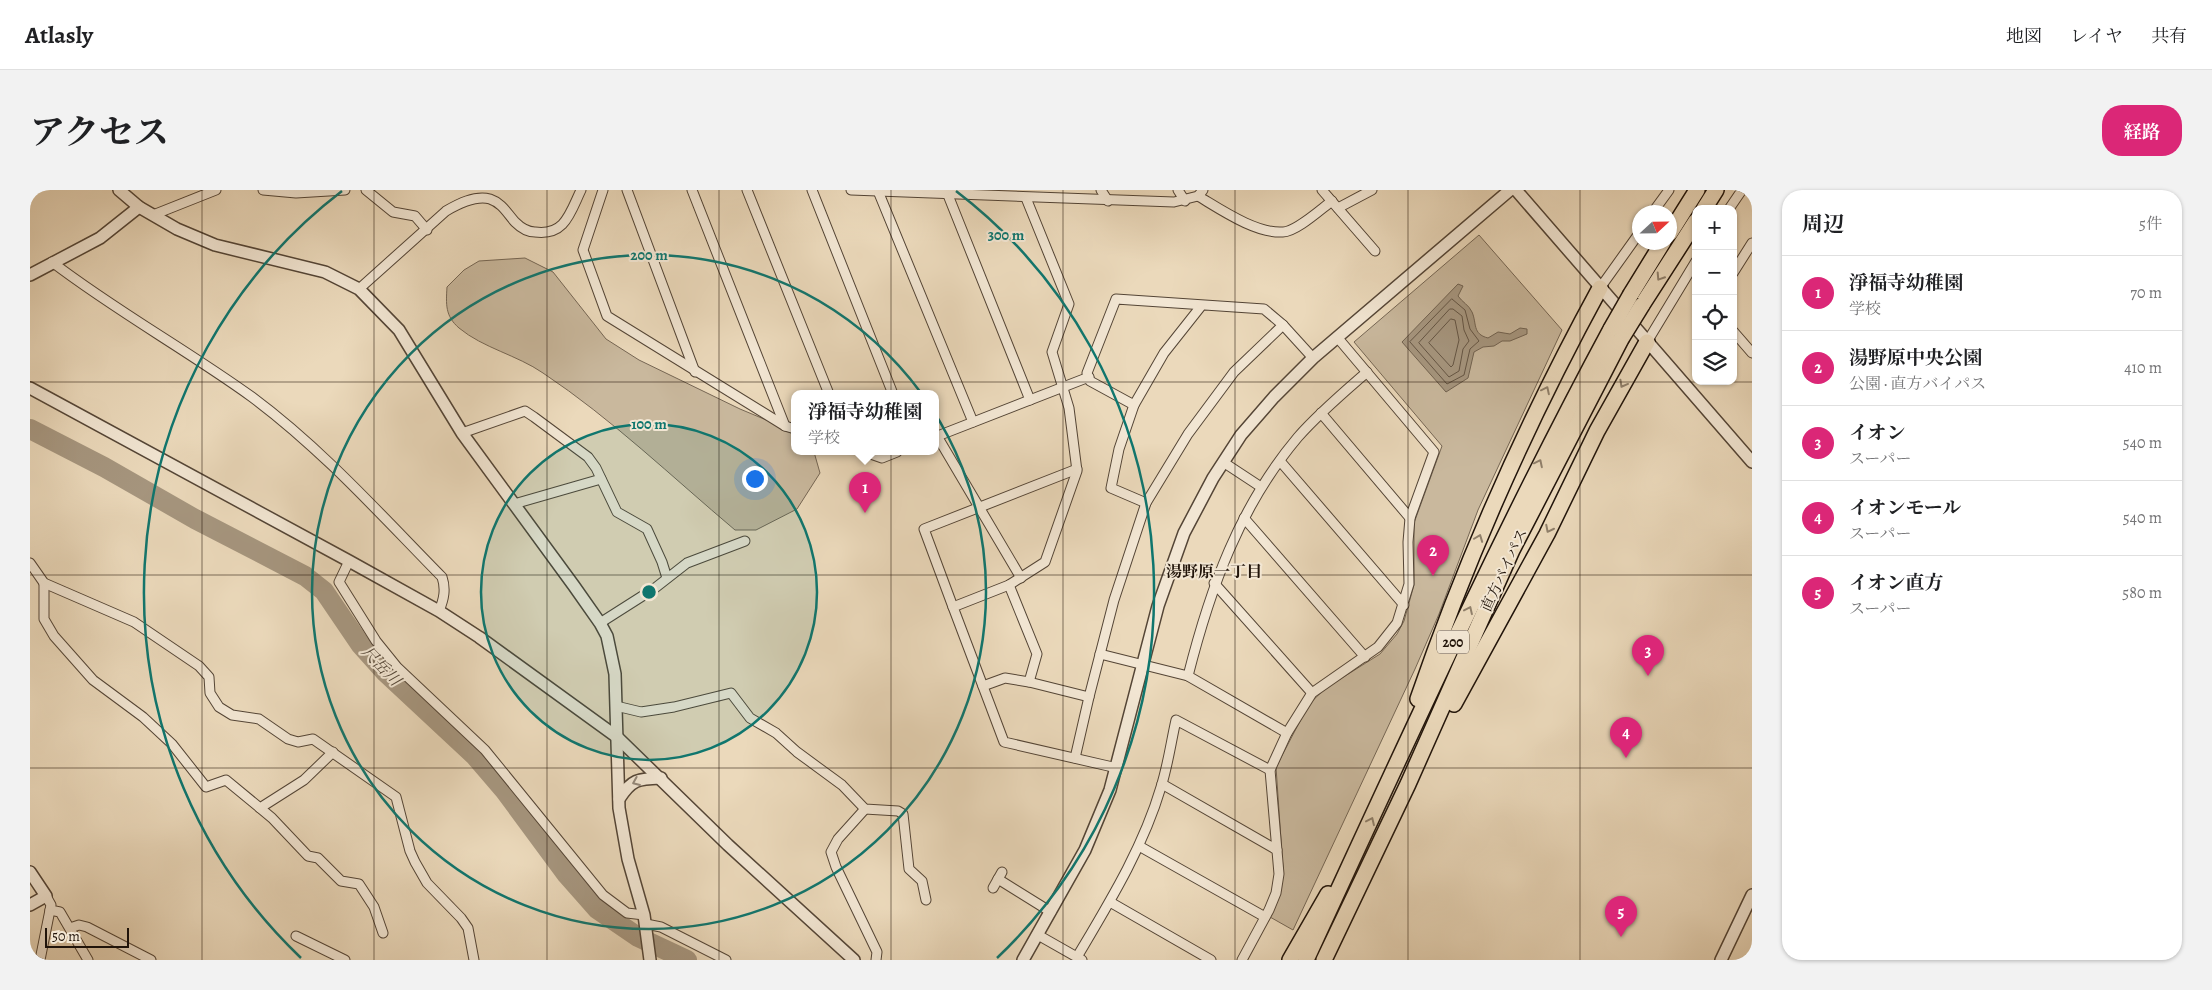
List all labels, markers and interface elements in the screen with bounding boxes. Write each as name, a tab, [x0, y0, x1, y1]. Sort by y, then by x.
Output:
text: Atlasly	[25, 19, 93, 51]
text: 地図	[2006, 24, 2042, 48]
text: レイヤ	[2070, 24, 2123, 48]
text: 共有	[2151, 24, 2187, 48]
button: 経路	[2102, 105, 2182, 156]
text: アクセス	[30, 108, 169, 156]
north arrow	[1632, 205, 1677, 250]
map controls	[1692, 205, 1737, 385]
button: +	[1692, 205, 1737, 250]
text: 周辺	[1802, 210, 1844, 238]
text: 5件	[2139, 213, 2162, 235]
text: 300 m	[988, 225, 1025, 245]
text: 200 m	[630, 245, 668, 265]
button: −	[1692, 250, 1737, 295]
text: 淨福寺幼稚園	[1849, 270, 1963, 296]
one-way arrow	[1657, 271, 1666, 280]
text: 1	[1815, 282, 1821, 304]
text: 70 m	[2130, 282, 2162, 304]
button: locate	[1692, 295, 1737, 340]
text: 学校	[1849, 298, 1881, 320]
button: layers	[1692, 340, 1737, 385]
text: 湯野原中央公園	[1849, 345, 1982, 371]
text: 2	[1814, 357, 1822, 379]
text: 410 m	[2124, 357, 2162, 379]
text: 公園 · 直方バイパス	[1849, 373, 1986, 395]
one-way arrow	[1620, 379, 1630, 388]
one-way arrow	[1540, 386, 1550, 395]
popup	[791, 390, 939, 455]
text: 淨福寺幼稚園	[808, 399, 922, 425]
text: 100 m	[631, 414, 667, 434]
text: イオン	[1849, 420, 1905, 446]
text: 学校	[808, 427, 840, 449]
text: 3	[1815, 432, 1821, 454]
text: 540 m	[2123, 432, 2162, 454]
text: スーパー	[1849, 448, 1911, 470]
one-way arrow	[1533, 460, 1543, 469]
your location	[742, 466, 768, 492]
pin: 1	[849, 472, 881, 513]
text: イオンモール	[1849, 495, 1961, 521]
text: 4	[1814, 507, 1822, 529]
text: 540 m	[2123, 507, 2162, 529]
one-way arrow	[1545, 523, 1555, 532]
text: スーパー	[1849, 523, 1911, 545]
street label: 直方バイパス	[1476, 525, 1532, 615]
pin: 2	[1417, 535, 1449, 576]
one-way arrow	[1474, 535, 1484, 543]
district label: 湯野原一丁目	[1166, 561, 1262, 583]
text: イオン直方	[1849, 570, 1943, 596]
text: 5	[1815, 582, 1821, 604]
text: 580 m	[2122, 582, 2162, 604]
centre of rings	[640, 583, 658, 601]
text: スーパー	[1849, 598, 1911, 620]
one-way arrow	[1462, 606, 1473, 615]
road number: 200	[1437, 631, 1469, 654]
pin: 3	[1632, 635, 1664, 676]
water label: 尺岳川	[356, 641, 407, 692]
pin: 4	[1610, 717, 1642, 758]
one-way arrow	[632, 776, 641, 787]
one-way arrow	[1364, 817, 1375, 826]
pin: 5	[1605, 896, 1637, 937]
scale bar	[45, 925, 129, 948]
text: 50 m	[52, 927, 80, 946]

